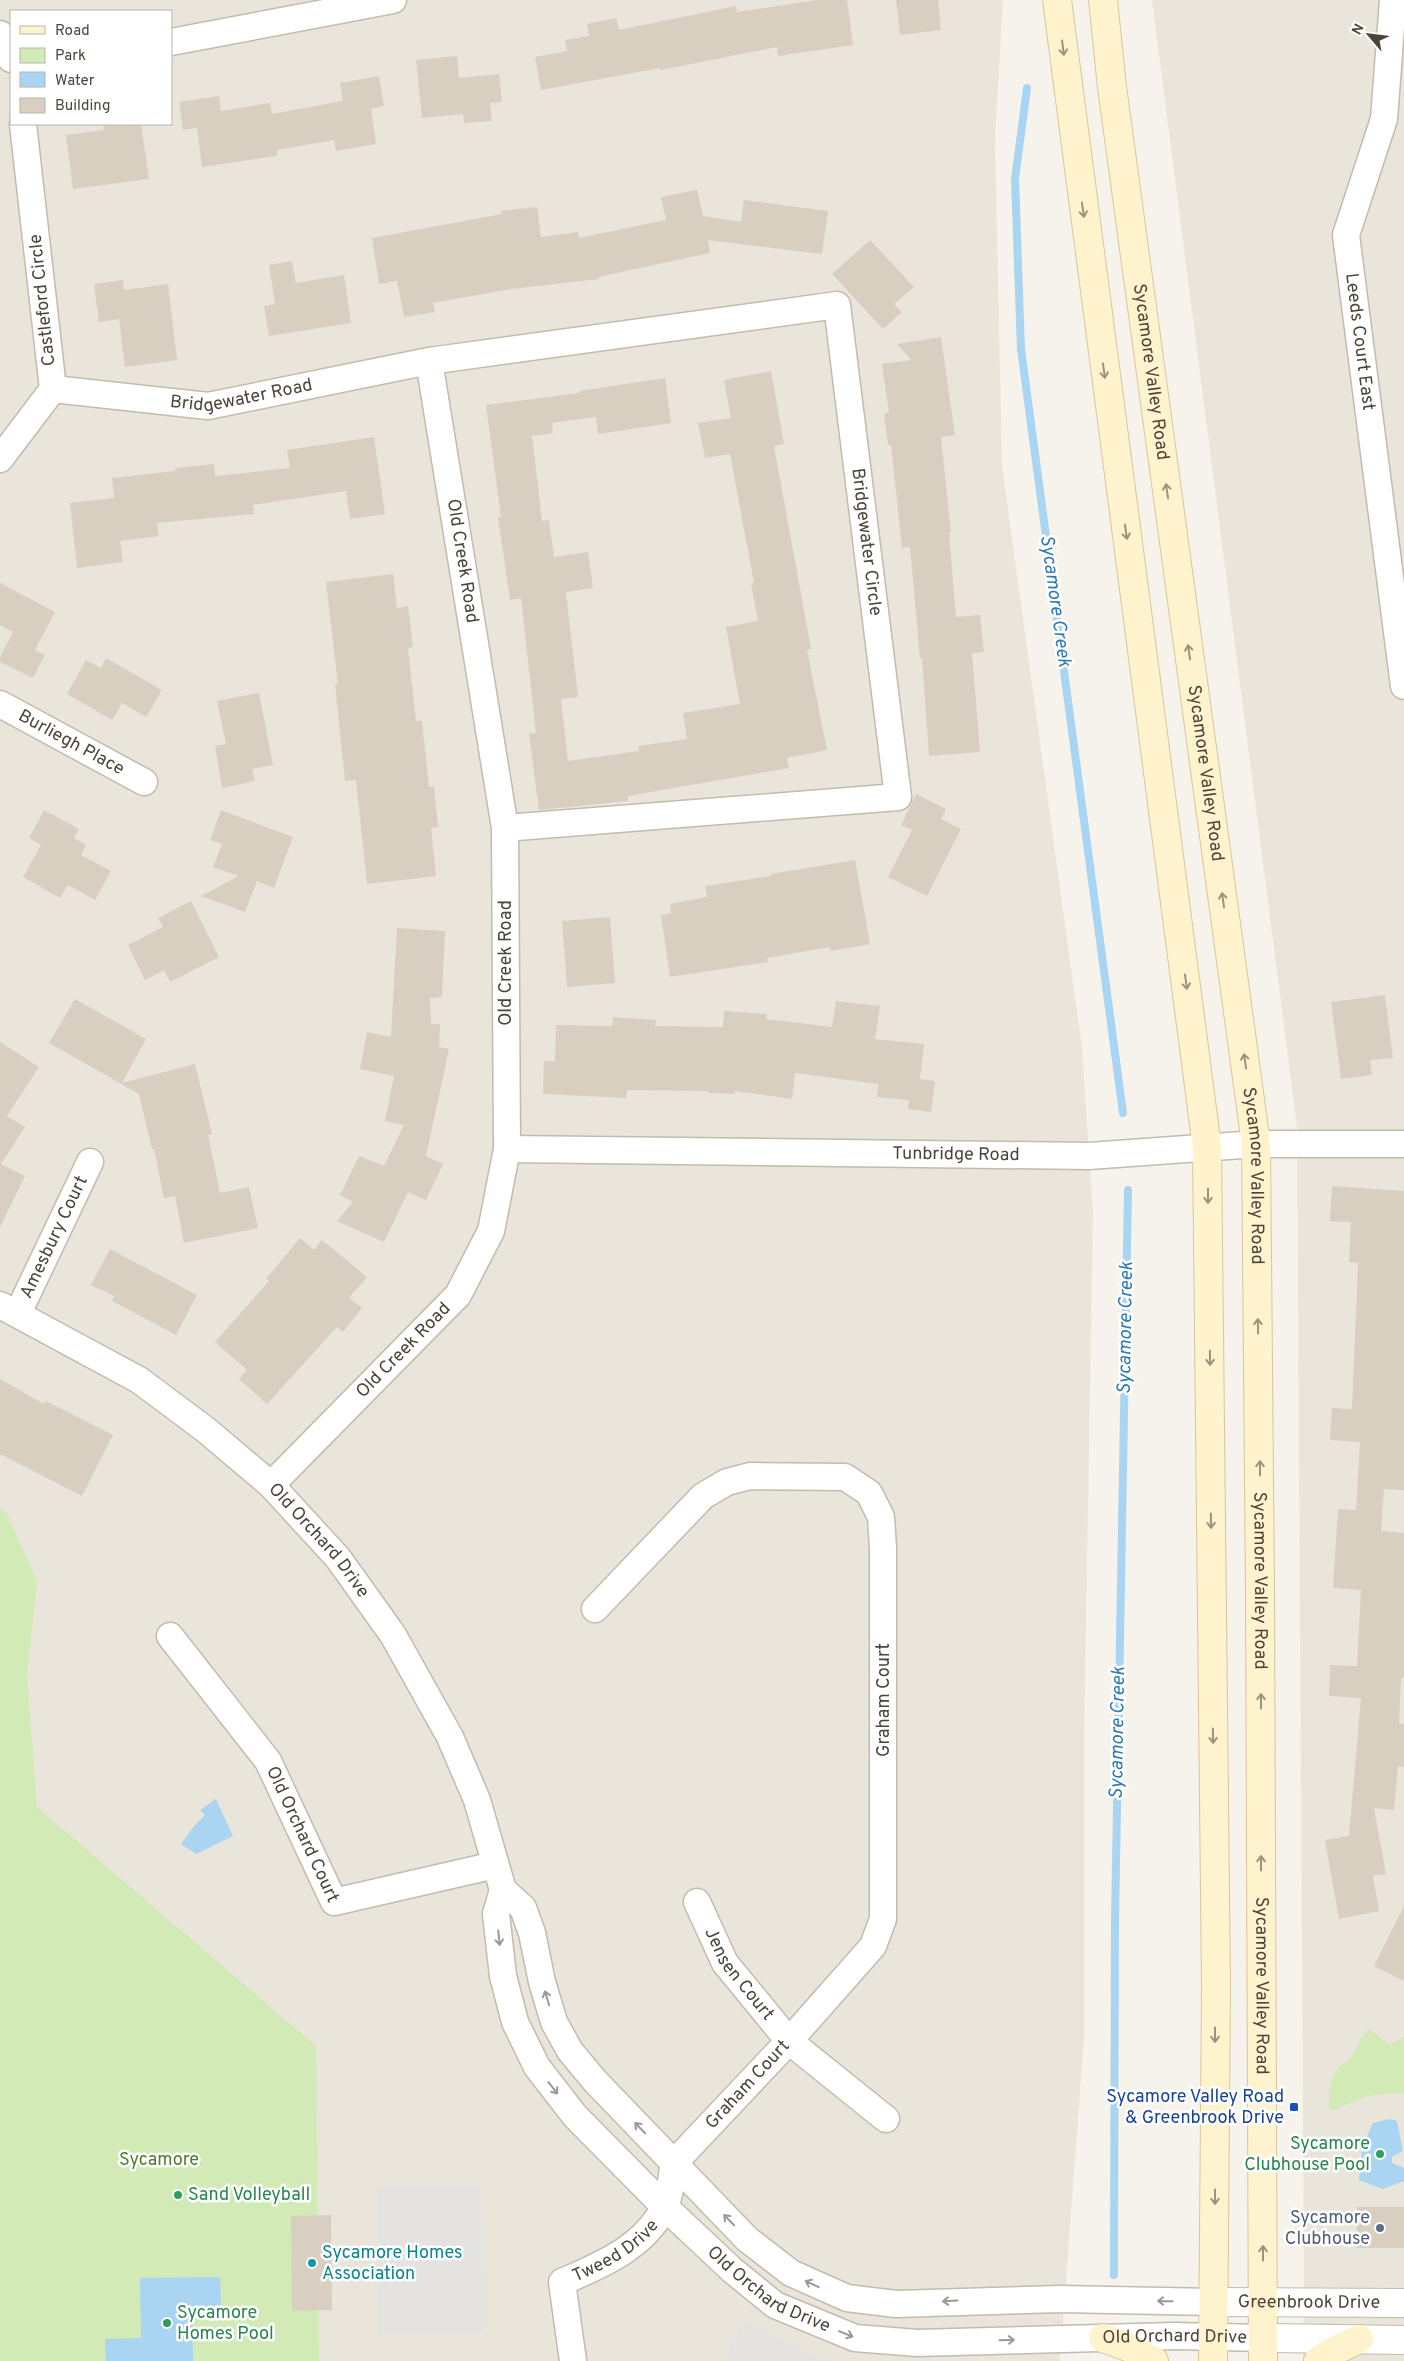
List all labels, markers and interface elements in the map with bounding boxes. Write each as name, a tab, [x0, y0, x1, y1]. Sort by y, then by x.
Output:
legend	[10, 10, 172, 125]
north arrow	[1344, 10, 1394, 60]
text: N	[1349, 21, 1369, 38]
text: Road	[55, 22, 90, 41]
one-way arrow	[1058, 40, 1068, 56]
text: Park	[55, 47, 86, 66]
text: Water	[55, 72, 95, 91]
text: Building	[55, 97, 110, 116]
one-way arrow	[1078, 201, 1088, 217]
street label: Castleford Circle	[25, 233, 61, 367]
street label: Leeds Court East	[1339, 272, 1380, 412]
street label: Sycamore Valley Road	[1127, 282, 1174, 462]
one-way arrow	[1099, 362, 1109, 378]
street label: Bridgewater Road	[169, 374, 314, 418]
street label: Bridgewater Circle	[846, 467, 887, 617]
one-way arrow	[1162, 484, 1172, 500]
street label: Old Creek Road	[441, 497, 483, 625]
one-way arrow	[1121, 523, 1131, 539]
water label: Sycamore Creek	[1034, 533, 1076, 669]
one-way arrow	[1184, 645, 1194, 661]
street label: Sycamore Valley Road	[1182, 684, 1229, 863]
street label: Burliegh Place	[14, 704, 128, 781]
one-way arrow	[1218, 892, 1228, 908]
street label: Old Creek Road	[495, 900, 518, 1026]
one-way arrow	[1181, 974, 1191, 990]
one-way arrow	[1239, 1053, 1249, 1069]
street label: Sycamore Valley Road	[1237, 1086, 1269, 1265]
street label: Tunbridge Road	[892, 1142, 1020, 1167]
street label: Amesbury Court	[15, 1172, 93, 1302]
one-way arrow	[1203, 1188, 1213, 1204]
water label: Sycamore Creek	[1113, 1261, 1139, 1395]
street label: Old Creek Road	[351, 1297, 456, 1403]
one-way arrow	[1254, 1318, 1263, 1334]
one-way arrow	[1205, 1350, 1215, 1366]
one-way arrow	[1255, 1461, 1265, 1477]
street label: Old Orchard Drive	[263, 1478, 374, 1603]
street label: Sycamore Valley Road	[1248, 1492, 1272, 1670]
one-way arrow	[1206, 1512, 1216, 1529]
street label: Graham Court	[873, 1643, 896, 1757]
water label: Sycamore Creek	[1105, 1666, 1131, 1800]
one-way arrow	[1256, 1693, 1266, 1710]
one-way arrow	[1208, 1728, 1218, 1744]
street label: Old Orchard Court	[261, 1763, 344, 1906]
one-way arrow	[1256, 1856, 1266, 1872]
street label: Sycamore Valley Road	[1250, 1897, 1273, 2075]
street label: Jensen Court	[699, 1924, 779, 2025]
one-way arrow	[494, 1930, 503, 1946]
one-way arrow	[542, 1990, 551, 2006]
one-way arrow	[1210, 2026, 1220, 2043]
street label: Graham Court	[701, 2035, 795, 2135]
one-way arrow	[548, 2081, 558, 2095]
place label: Sycamore Valley Road & Greenbrook Drive	[1106, 2086, 1284, 2130]
marker: Sycamore Valley Road & Greenbrook Drive	[1288, 2101, 1300, 2113]
one-way arrow	[634, 2121, 646, 2134]
place label: Sycamore Clubhouse Pool	[1244, 2133, 1370, 2177]
marker: Sycamore Clubhouse Pool	[1374, 2148, 1386, 2160]
park label: Sycamore	[119, 2149, 199, 2172]
place label: Sand Volleyball	[188, 2184, 310, 2207]
marker: Sand Volleyball	[172, 2189, 184, 2201]
one-way arrow	[1210, 2189, 1220, 2205]
place label: Sycamore Clubhouse	[1285, 2207, 1370, 2251]
one-way arrow	[723, 2214, 735, 2227]
street label: Tweed Drive	[569, 2215, 664, 2288]
marker: Sycamore Clubhouse	[1374, 2222, 1386, 2234]
street label: Old Orchard Drive	[702, 2241, 834, 2338]
place label: Sycamore Homes Association	[322, 2242, 462, 2286]
one-way arrow	[1258, 2246, 1268, 2262]
marker: Sycamore Homes Association	[306, 2257, 318, 2269]
one-way arrow	[805, 2278, 820, 2288]
street label: Greenbrook Drive	[1238, 2291, 1380, 2314]
one-way arrow	[942, 2296, 958, 2305]
one-way arrow	[1157, 2296, 1174, 2306]
place label: Sycamore Homes Pool	[177, 2302, 274, 2346]
marker: Sycamore Homes Pool	[161, 2317, 173, 2329]
street label: Old Orchard Drive	[1102, 2324, 1247, 2349]
one-way arrow	[838, 2330, 853, 2339]
one-way arrow	[999, 2336, 1015, 2345]

